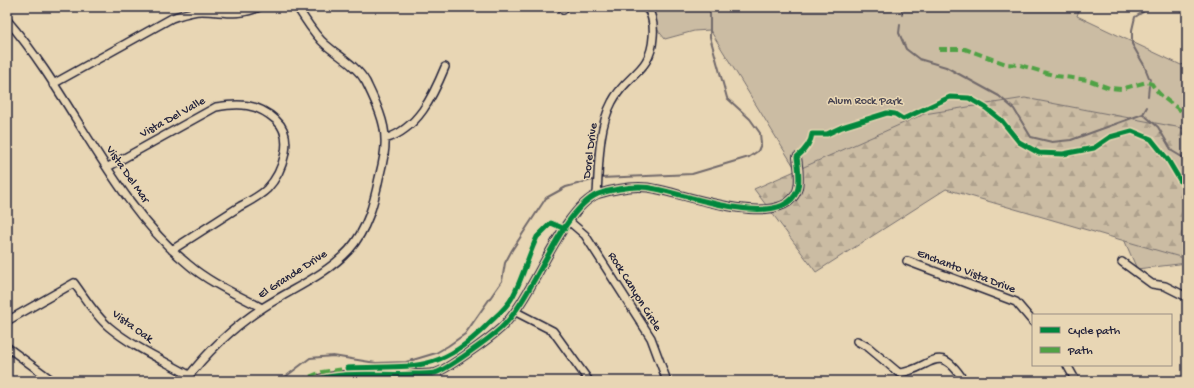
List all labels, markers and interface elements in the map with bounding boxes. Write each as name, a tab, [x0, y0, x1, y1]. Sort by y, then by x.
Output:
street label: Vista Del Valle	[137, 94, 209, 142]
park label: Alum Rock Park	[828, 95, 904, 109]
street label: Dorel Drive	[581, 121, 601, 181]
street label: Vista Del Mar	[102, 143, 153, 208]
street label: El Grande Drive	[256, 247, 331, 302]
street label: Enchanto Vista Drive	[915, 247, 1018, 298]
street label: Rock Canyon Circle	[604, 250, 664, 335]
street label: Vista Oak	[108, 307, 157, 348]
legend	[1032, 314, 1172, 366]
text: Cycle path	[1068, 325, 1121, 339]
text: Path	[1067, 345, 1093, 359]

